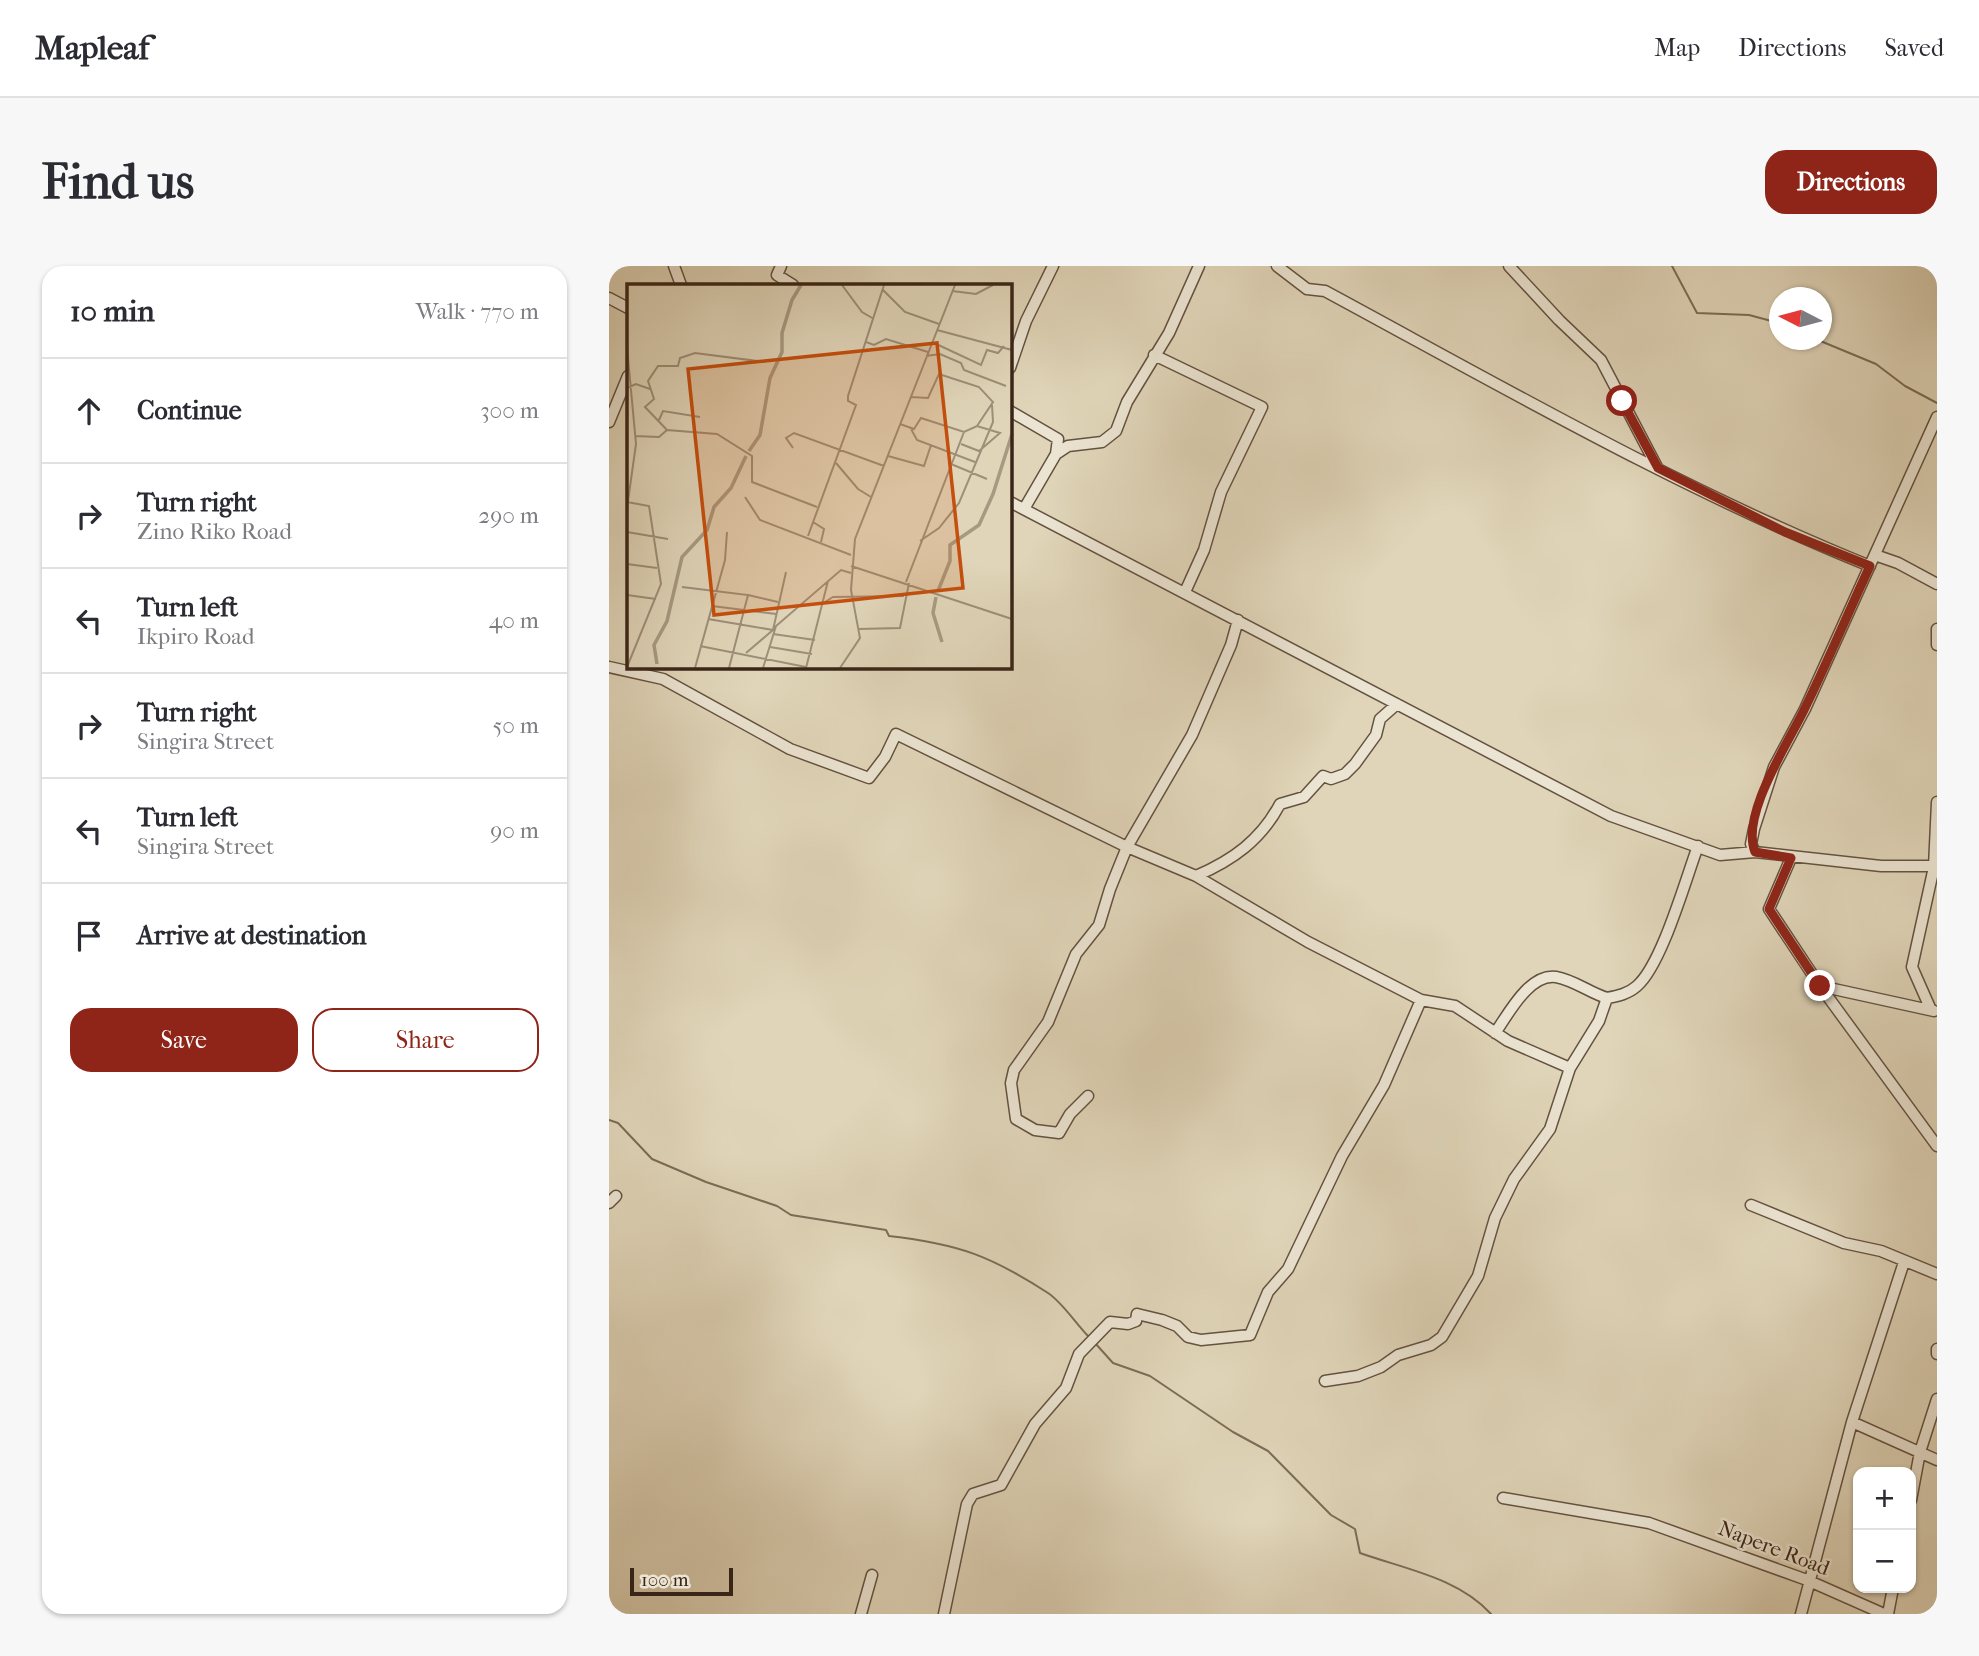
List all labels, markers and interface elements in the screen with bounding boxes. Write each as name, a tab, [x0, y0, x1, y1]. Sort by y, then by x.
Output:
text: Mapleaf	[35, 29, 149, 68]
text: Map	[1654, 34, 1700, 62]
text: Directions	[1738, 34, 1846, 62]
text: Saved	[1884, 34, 1944, 62]
button: Directions	[1765, 150, 1937, 214]
text: Find us	[42, 153, 194, 211]
inset map	[627, 284, 1011, 668]
north arrow	[1769, 287, 1832, 350]
text: 10 min	[70, 294, 155, 329]
text: Walk · 770 m	[416, 298, 539, 325]
route start	[1606, 385, 1637, 416]
icon: ahead	[70, 392, 108, 430]
text: Continue	[137, 395, 242, 426]
text: 300 m	[480, 397, 539, 424]
text: Turn right	[137, 487, 257, 518]
icon: right	[70, 497, 108, 535]
text: 290 m	[478, 502, 539, 529]
text: Zino Riko Road	[137, 518, 292, 545]
text: Turn left	[137, 592, 238, 623]
icon: left	[70, 602, 108, 640]
text: 40 m	[489, 607, 539, 634]
text: Ikpiro Road	[137, 623, 254, 650]
text: Turn right	[137, 697, 257, 728]
icon: right	[70, 707, 108, 745]
text: 50 m	[492, 712, 539, 739]
text: Singira Street	[137, 728, 274, 755]
text: Turn left	[137, 802, 238, 833]
icon: left	[70, 812, 108, 850]
text: 90 m	[490, 817, 539, 844]
text: Singira Street	[137, 833, 274, 860]
icon: arrive	[70, 917, 108, 955]
text: Arrive at destination	[137, 920, 367, 951]
route end	[1804, 970, 1835, 1001]
button: Save	[70, 1008, 298, 1072]
button: Share	[312, 1008, 539, 1072]
map controls	[1853, 1467, 1916, 1593]
button: +	[1853, 1467, 1916, 1530]
street label: Napere Road	[1715, 1516, 1834, 1580]
button: −	[1853, 1530, 1916, 1593]
scale bar	[630, 1565, 733, 1597]
text: 100 m	[641, 1569, 689, 1591]

